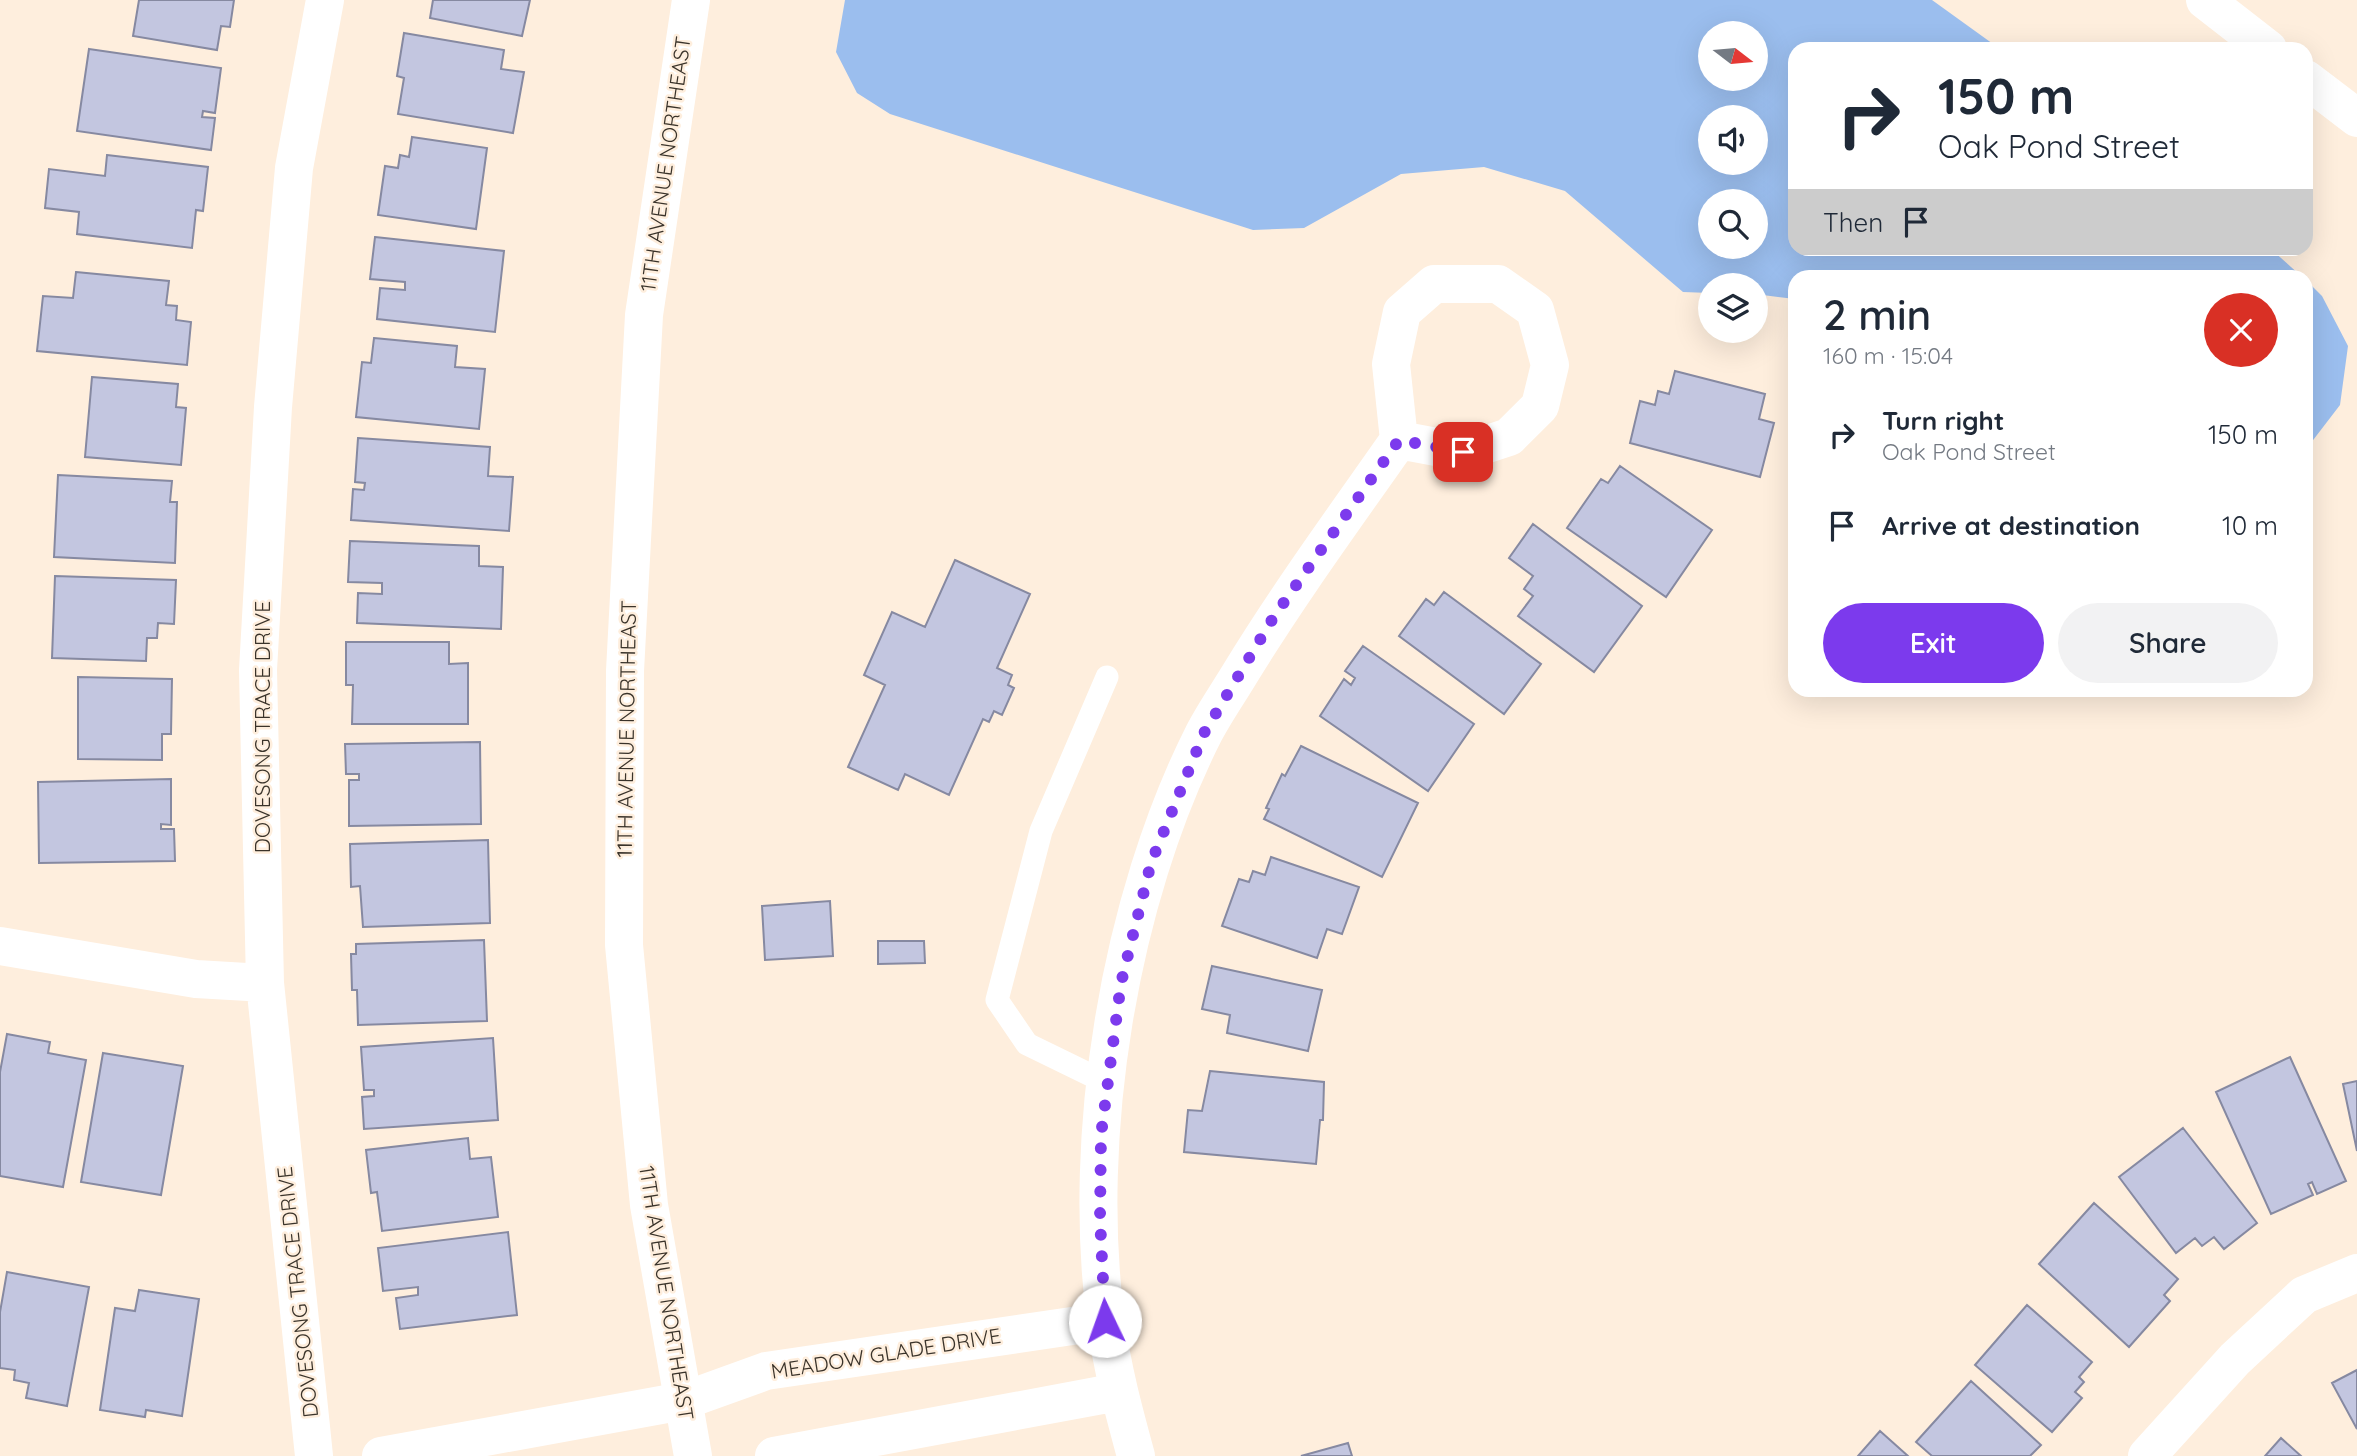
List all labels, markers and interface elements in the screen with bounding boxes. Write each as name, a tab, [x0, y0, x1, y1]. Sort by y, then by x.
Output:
north arrow	[1698, 21, 1768, 91]
map controls	[1698, 21, 1768, 343]
street label: 11TH AVENUE NORTHEAST	[634, 35, 696, 293]
text: 150 m	[1938, 65, 2074, 126]
icon: right	[1823, 70, 1914, 161]
button: sound	[1698, 105, 1768, 175]
text: Oak Pond Street	[1938, 126, 2180, 166]
button: search	[1698, 189, 1768, 259]
icon: arrive	[1897, 203, 1935, 241]
text: Then	[1823, 206, 1883, 239]
button: layers	[1698, 273, 1768, 343]
text: 2 min	[1823, 288, 1931, 341]
button: close	[2204, 293, 2278, 367]
text: 160 m · 15:04	[1823, 341, 1953, 370]
text: Turn right	[1882, 404, 2004, 437]
icon: right	[1823, 416, 1861, 454]
text: 150 m	[2208, 418, 2278, 451]
pin	[1433, 422, 1493, 482]
icon: arrive	[1444, 433, 1482, 471]
text: Oak Pond Street	[1882, 437, 2056, 466]
icon: arrive	[1823, 507, 1861, 545]
text: Arrive at destination	[1882, 509, 2140, 542]
text: 10 m	[2222, 509, 2278, 542]
street label: 11TH AVENUE NORTHEAST	[611, 600, 641, 858]
street label: DOVESONG TRACE DRIVE	[249, 601, 275, 853]
button: Exit	[1823, 603, 2044, 683]
button: Share	[2058, 603, 2278, 683]
street label: 11TH AVENUE NORTHEAST	[634, 1164, 700, 1422]
street label: DOVESONG TRACE DRIVE	[271, 1165, 323, 1419]
position arrow	[1068, 1284, 1142, 1358]
street label: MEADOW GLADE DRIVE	[769, 1322, 1003, 1384]

